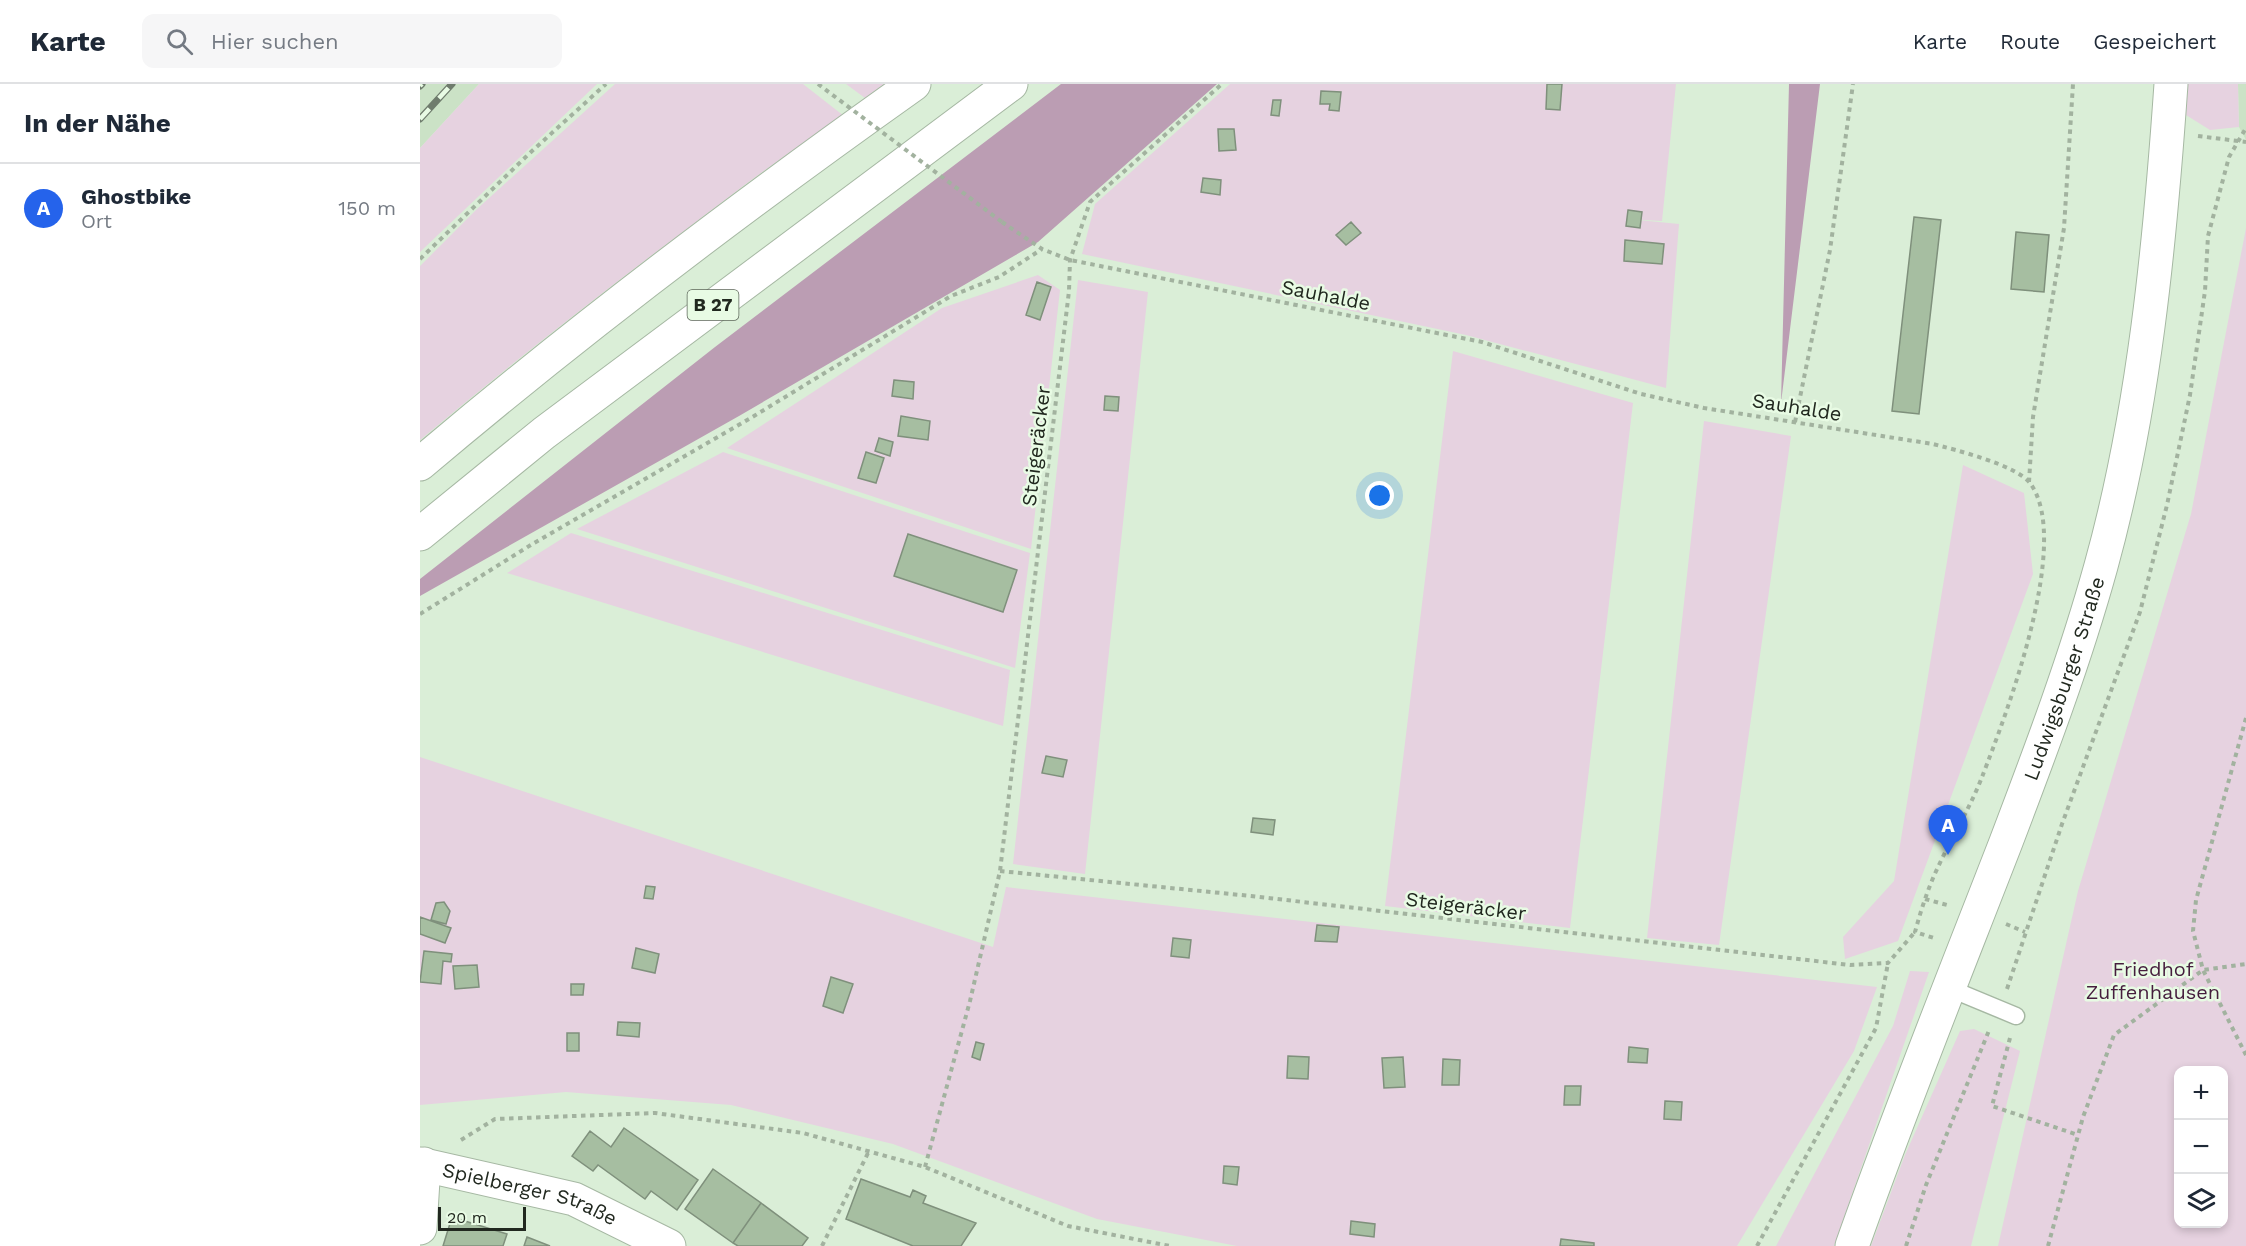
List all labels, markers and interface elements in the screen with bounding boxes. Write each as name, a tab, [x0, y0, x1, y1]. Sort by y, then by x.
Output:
search box	[142, 14, 562, 68]
text: Karte	[30, 25, 106, 58]
icon: search	[163, 25, 196, 58]
text: Hier suchen	[211, 29, 339, 54]
text: Karte	[1913, 29, 1967, 54]
text: Route	[2000, 29, 2060, 54]
text: Gespeichert	[2093, 29, 2216, 54]
text: In der Nähe	[24, 108, 171, 138]
text: Ghostbike	[81, 184, 191, 209]
text: A	[37, 196, 50, 220]
text: 150 m	[338, 196, 396, 220]
text: Ort	[81, 209, 112, 233]
street label: Sauhalde	[1279, 275, 1373, 315]
road number: B 27	[688, 290, 738, 320]
street label: Steigeräcker	[1017, 384, 1055, 508]
street label: Sauhalde	[1751, 388, 1843, 426]
your location	[1365, 481, 1394, 510]
street label: Ludwigsburger Straße	[2018, 574, 2109, 784]
pin: A	[1928, 806, 1967, 855]
street label: Steigeräcker	[1404, 887, 1528, 925]
park label: Friedhof Zuffenhausen	[2086, 957, 2220, 1004]
map controls	[2174, 1066, 2228, 1228]
button: +	[2174, 1066, 2228, 1120]
button: −	[2174, 1120, 2228, 1174]
street label: Spielberger Straße	[440, 1157, 621, 1230]
button: layers	[2174, 1174, 2228, 1228]
scale bar	[438, 1204, 526, 1232]
text: 20 m	[447, 1208, 487, 1227]

